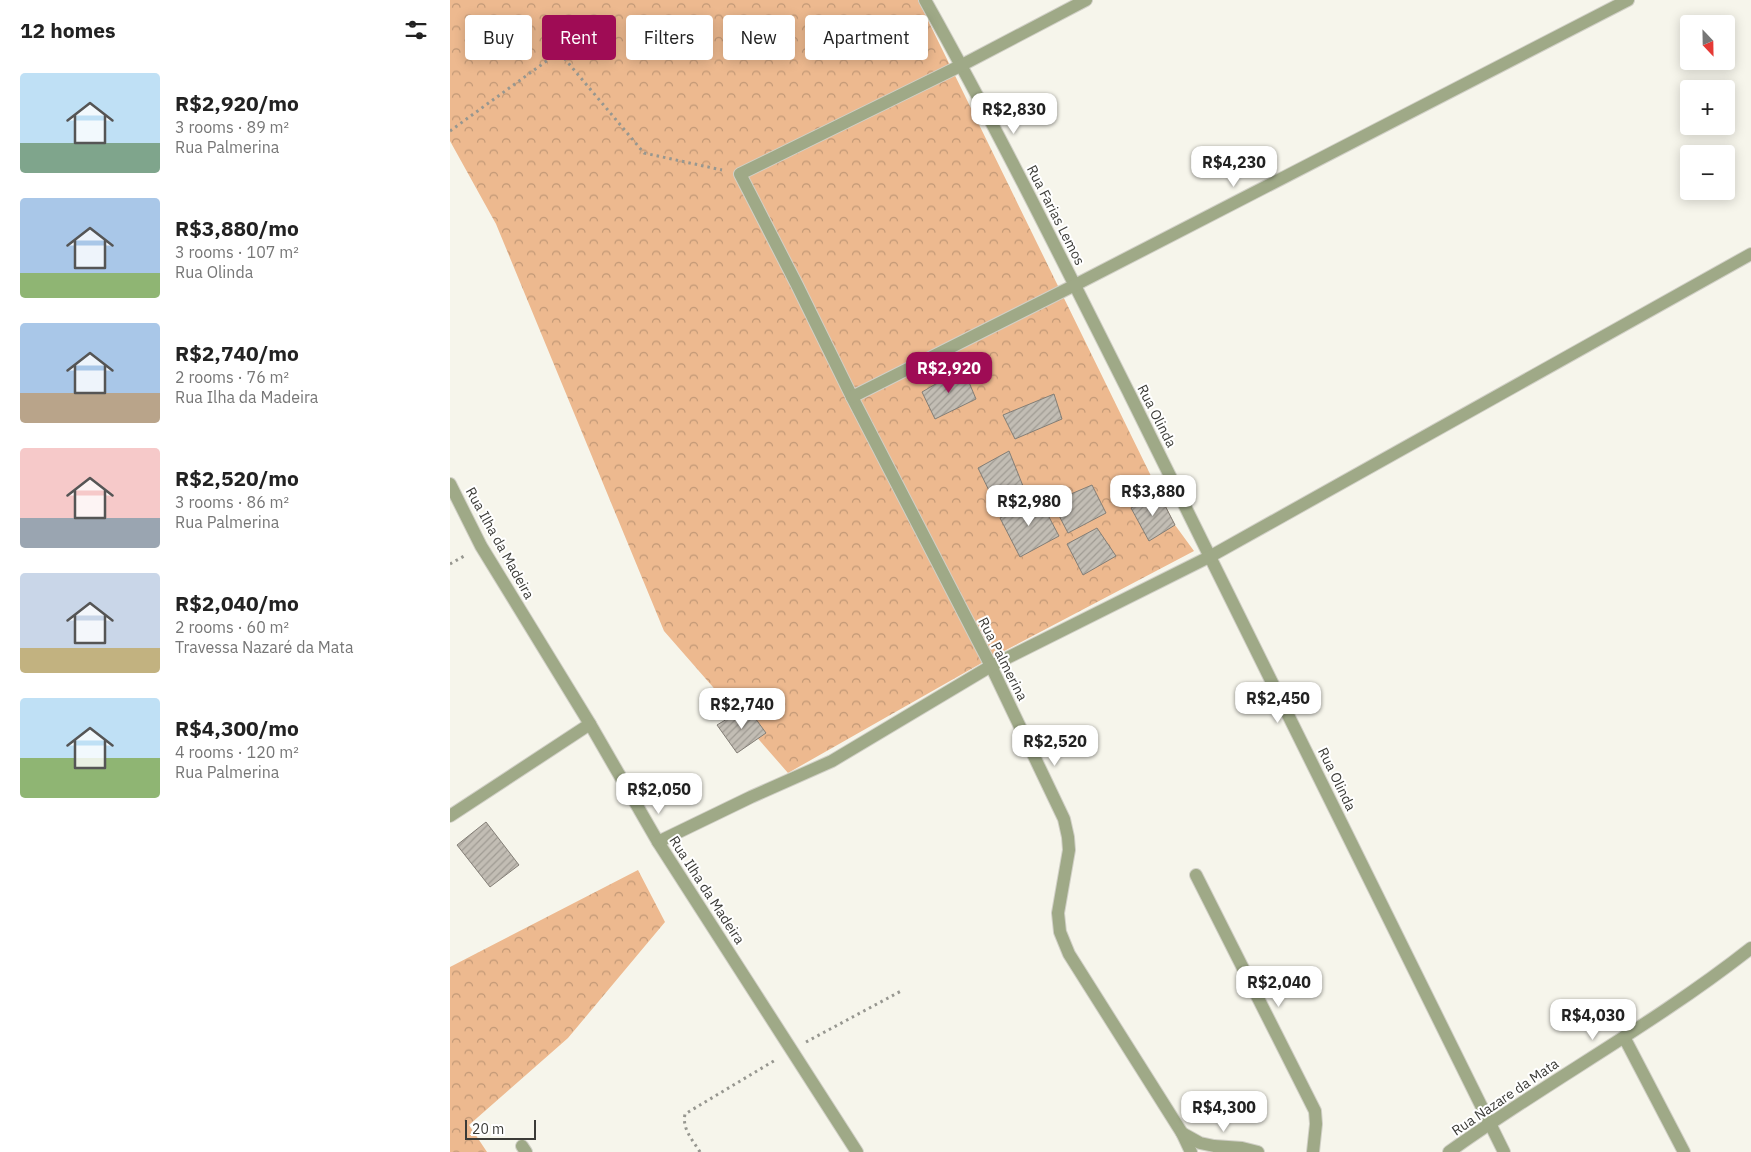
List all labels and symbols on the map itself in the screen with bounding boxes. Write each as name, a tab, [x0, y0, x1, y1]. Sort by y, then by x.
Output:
north arrow	[1680, 15, 1735, 70]
pin: R$2,830	[968, 92, 1060, 135]
pin: R$4,230	[1188, 146, 1280, 188]
street label: Rua Farias Lemos	[1023, 162, 1089, 268]
pin: R$2,920	[903, 352, 995, 394]
street label: Rua Olinda	[1133, 381, 1181, 451]
pin: R$3,880	[1107, 474, 1199, 517]
street label: Rua Ilha da Madeira	[462, 484, 539, 603]
pin: R$2,980	[983, 484, 1075, 527]
street label: Rua Palmerina	[974, 614, 1032, 704]
pin: R$2,450	[1232, 682, 1324, 724]
pin: R$2,740	[696, 688, 788, 730]
pin: R$2,520	[1009, 724, 1101, 767]
street label: Rua Olinda	[1314, 744, 1360, 814]
pin: R$2,050	[613, 772, 705, 815]
street label: Rua Ilha da Madeira	[665, 832, 749, 948]
pin: R$2,040	[1233, 966, 1325, 1008]
pin: R$4,030	[1547, 998, 1639, 1041]
street label: Rua Nazare da Mata	[1448, 1054, 1562, 1139]
pin: R$4,300	[1178, 1090, 1270, 1133]
scale bar	[465, 1117, 536, 1140]

